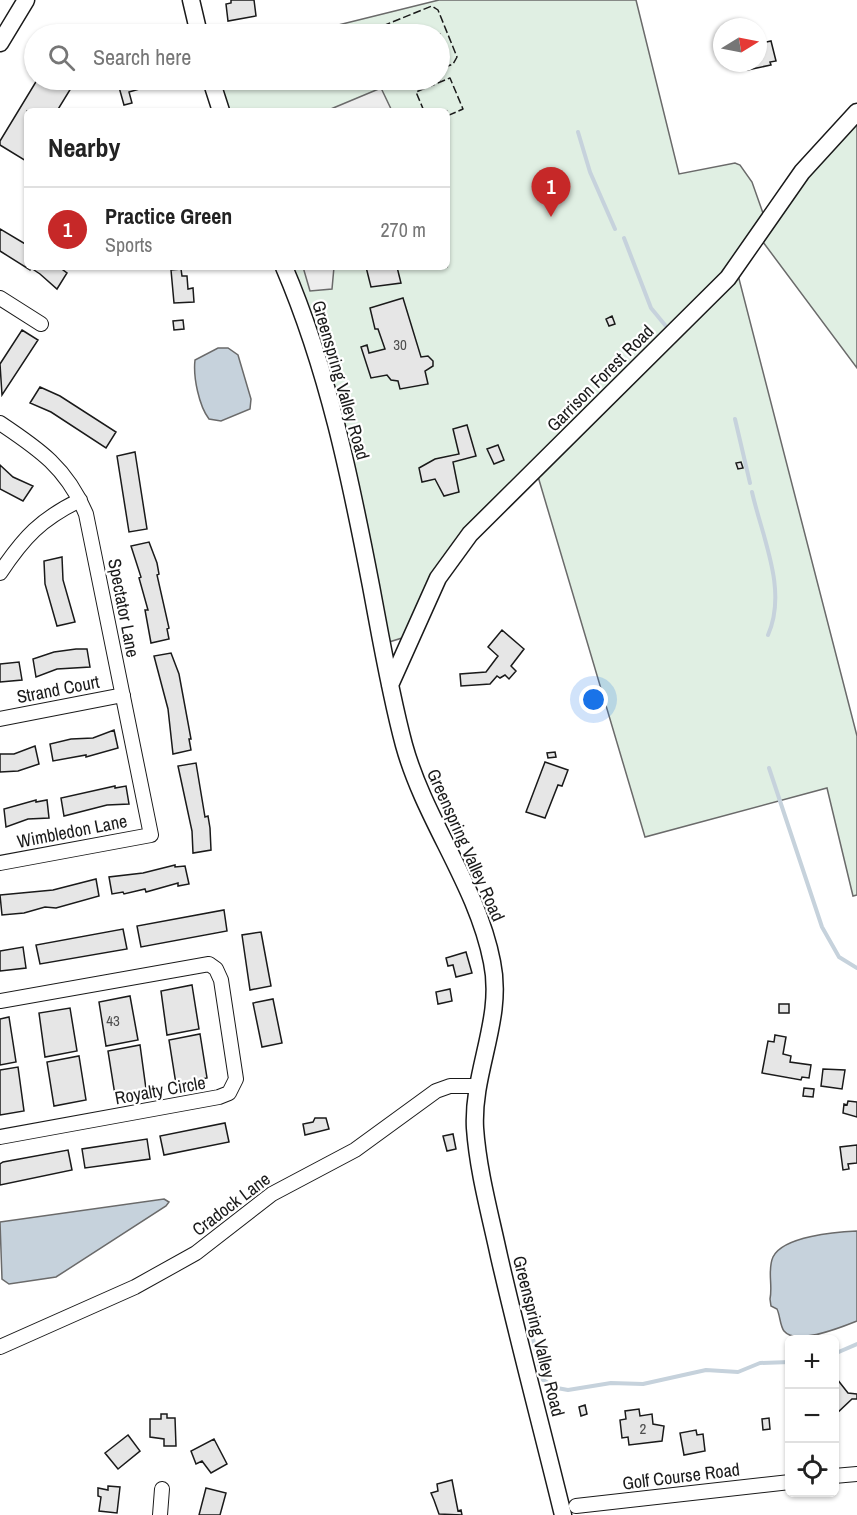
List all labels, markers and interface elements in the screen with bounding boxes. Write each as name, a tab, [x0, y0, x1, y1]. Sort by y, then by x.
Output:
north arrow	[713, 18, 767, 72]
search box	[24, 24, 450, 90]
icon: search	[45, 41, 78, 74]
text: Search here	[93, 42, 191, 72]
text: Nearby	[48, 130, 120, 165]
pin: 1	[532, 168, 570, 217]
text: Practice Green	[105, 201, 232, 231]
text: 1	[63, 216, 72, 243]
text: 270 m	[380, 216, 426, 243]
text: Sports	[105, 231, 152, 258]
street label: Greenspring Valley Road	[306, 297, 376, 463]
street label: Garrison Forest Road	[541, 319, 659, 437]
house number: 30	[393, 334, 407, 355]
street label: Spectator Lane	[102, 556, 146, 660]
street label: Strand Court	[15, 669, 101, 709]
your location	[579, 685, 608, 714]
street label: Greenspring Valley Road	[421, 765, 511, 925]
street label: Wimbledon Lane	[15, 808, 129, 854]
house number: 43	[106, 1010, 120, 1031]
street label: Royalty Circle	[113, 1070, 207, 1110]
street label: Cradock Lane	[187, 1166, 275, 1242]
street label: Greenspring Valley Road	[507, 1253, 571, 1419]
map controls	[785, 1335, 839, 1497]
button: +	[785, 1335, 839, 1389]
button: −	[785, 1389, 839, 1443]
house number: 2	[640, 1418, 647, 1439]
button: locate	[785, 1443, 839, 1497]
street label: Golf Course Road	[621, 1456, 741, 1496]

